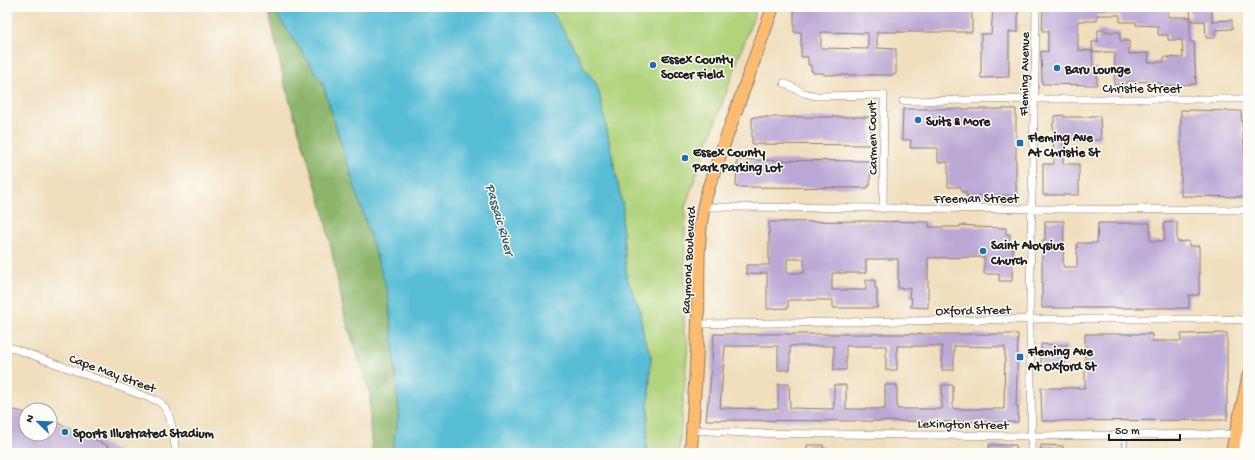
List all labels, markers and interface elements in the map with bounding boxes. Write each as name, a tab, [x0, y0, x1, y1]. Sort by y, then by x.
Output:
street label: Fleming Avenue	[1017, 32, 1034, 117]
place label: Essex County Soccer Field	[661, 53, 734, 83]
marker: Essex County Soccer Field	[648, 60, 658, 70]
marker: Baru Lounge	[1052, 63, 1062, 73]
place label: Baru Lounge	[1064, 63, 1132, 78]
street label: Christie Street	[1103, 82, 1183, 97]
street label: Carmen Court	[865, 99, 882, 175]
marker: Suits & More	[913, 115, 923, 125]
place label: Suits & More	[926, 115, 992, 130]
place label: Fleming Ave At Christie St	[1027, 131, 1101, 161]
marker: Fleming Ave At Christie St	[1015, 138, 1025, 148]
place label: Essex County Park Parking Lot	[692, 146, 784, 176]
marker: Essex County Park Parking Lot	[680, 153, 690, 163]
water label: Passaic River	[480, 182, 518, 260]
street label: Freeman Street	[932, 192, 1020, 207]
street label: Raymond Boulevard	[679, 205, 700, 314]
place label: Saint Aloysius Church	[990, 239, 1065, 269]
marker: Saint Aloysius Church	[978, 246, 988, 256]
street label: Oxford Street	[935, 303, 1013, 320]
place label: Fleming Ave At Oxford St	[1027, 345, 1098, 375]
street label: Cape May Street	[67, 352, 159, 398]
marker: Fleming Ave At Oxford St	[1015, 352, 1025, 362]
north arrow	[18, 402, 58, 442]
text: N	[24, 413, 38, 425]
scale bar	[1109, 416, 1180, 442]
street label: Lexington Street	[917, 417, 1010, 434]
text: 50 m	[1115, 425, 1140, 439]
marker: Sports Illustrated Stadium	[60, 427, 70, 437]
place label: Sports Illustrated Stadium	[73, 427, 215, 443]

